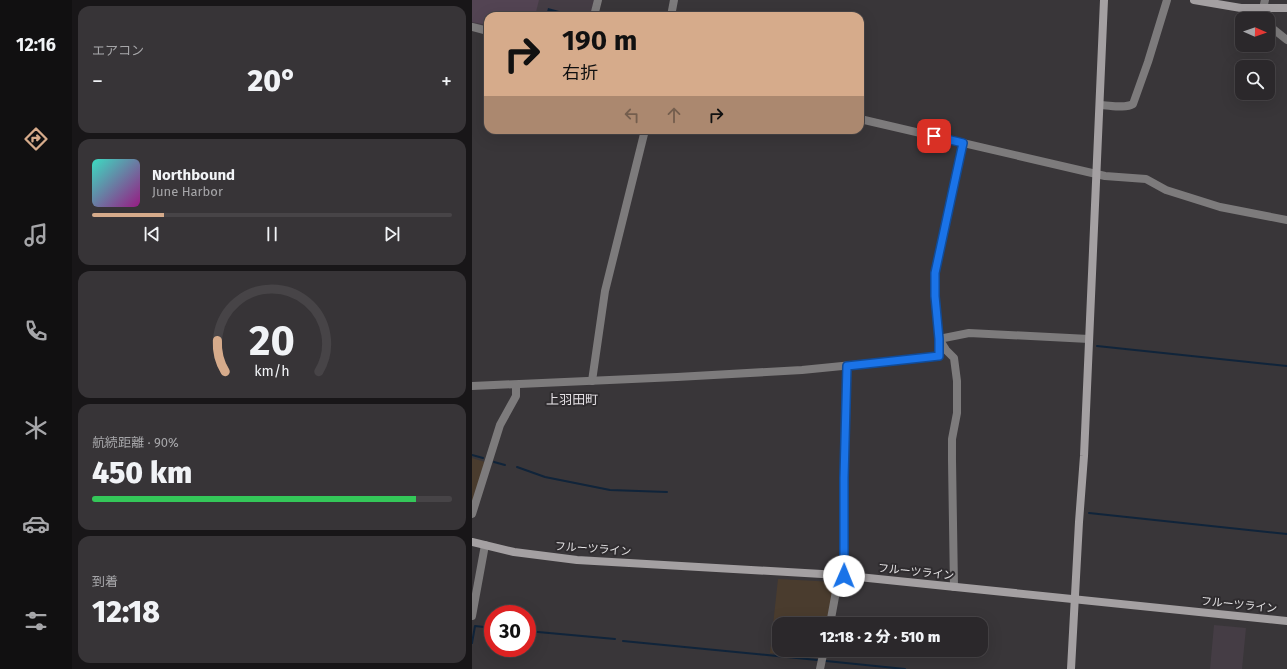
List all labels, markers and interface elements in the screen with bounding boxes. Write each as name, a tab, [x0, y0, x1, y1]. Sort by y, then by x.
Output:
north arrow	[1235, 12, 1275, 52]
map controls	[1235, 12, 1275, 100]
text: 190 m	[562, 24, 637, 57]
icon: right	[496, 28, 548, 80]
text: 12:16	[16, 34, 56, 56]
text: エアコン	[92, 43, 144, 58]
button: search	[1235, 60, 1275, 100]
text: 右折	[562, 62, 598, 84]
text: 20°	[247, 63, 297, 99]
text: −	[92, 68, 103, 95]
text: +	[441, 68, 452, 95]
icon: left	[621, 104, 643, 126]
icon: ahead	[663, 104, 685, 126]
icon: right	[705, 104, 727, 126]
pin	[917, 119, 951, 153]
icon: directions	[22, 125, 50, 153]
icon: arrive	[923, 125, 945, 147]
text: Northbound	[152, 166, 235, 184]
text: June Harbor	[152, 184, 223, 199]
icon: music	[22, 221, 50, 249]
icon: previous	[141, 223, 163, 245]
icon: pause	[261, 223, 283, 245]
icon: next	[381, 223, 403, 245]
text: 20	[249, 316, 295, 366]
icon: phone	[22, 317, 50, 345]
text: km/h	[254, 363, 290, 380]
district label: 上羽田町	[546, 392, 598, 407]
icon: climate	[22, 414, 50, 442]
text: 航続距離 · 90%	[92, 435, 179, 450]
text: 450 km	[92, 455, 192, 491]
icon: car	[22, 510, 50, 538]
street label: フルーツライン	[554, 540, 632, 558]
position arrow	[823, 555, 865, 597]
street label: フルーツライン	[877, 562, 955, 582]
text: 到着	[92, 574, 118, 589]
text: 12:18	[92, 594, 160, 630]
street label: フルーツライン	[1200, 595, 1278, 615]
speed limit sign: 30	[484, 605, 536, 657]
icon: filters	[22, 607, 50, 635]
text: 12:18 · 2 分 · 510 m	[820, 628, 940, 646]

